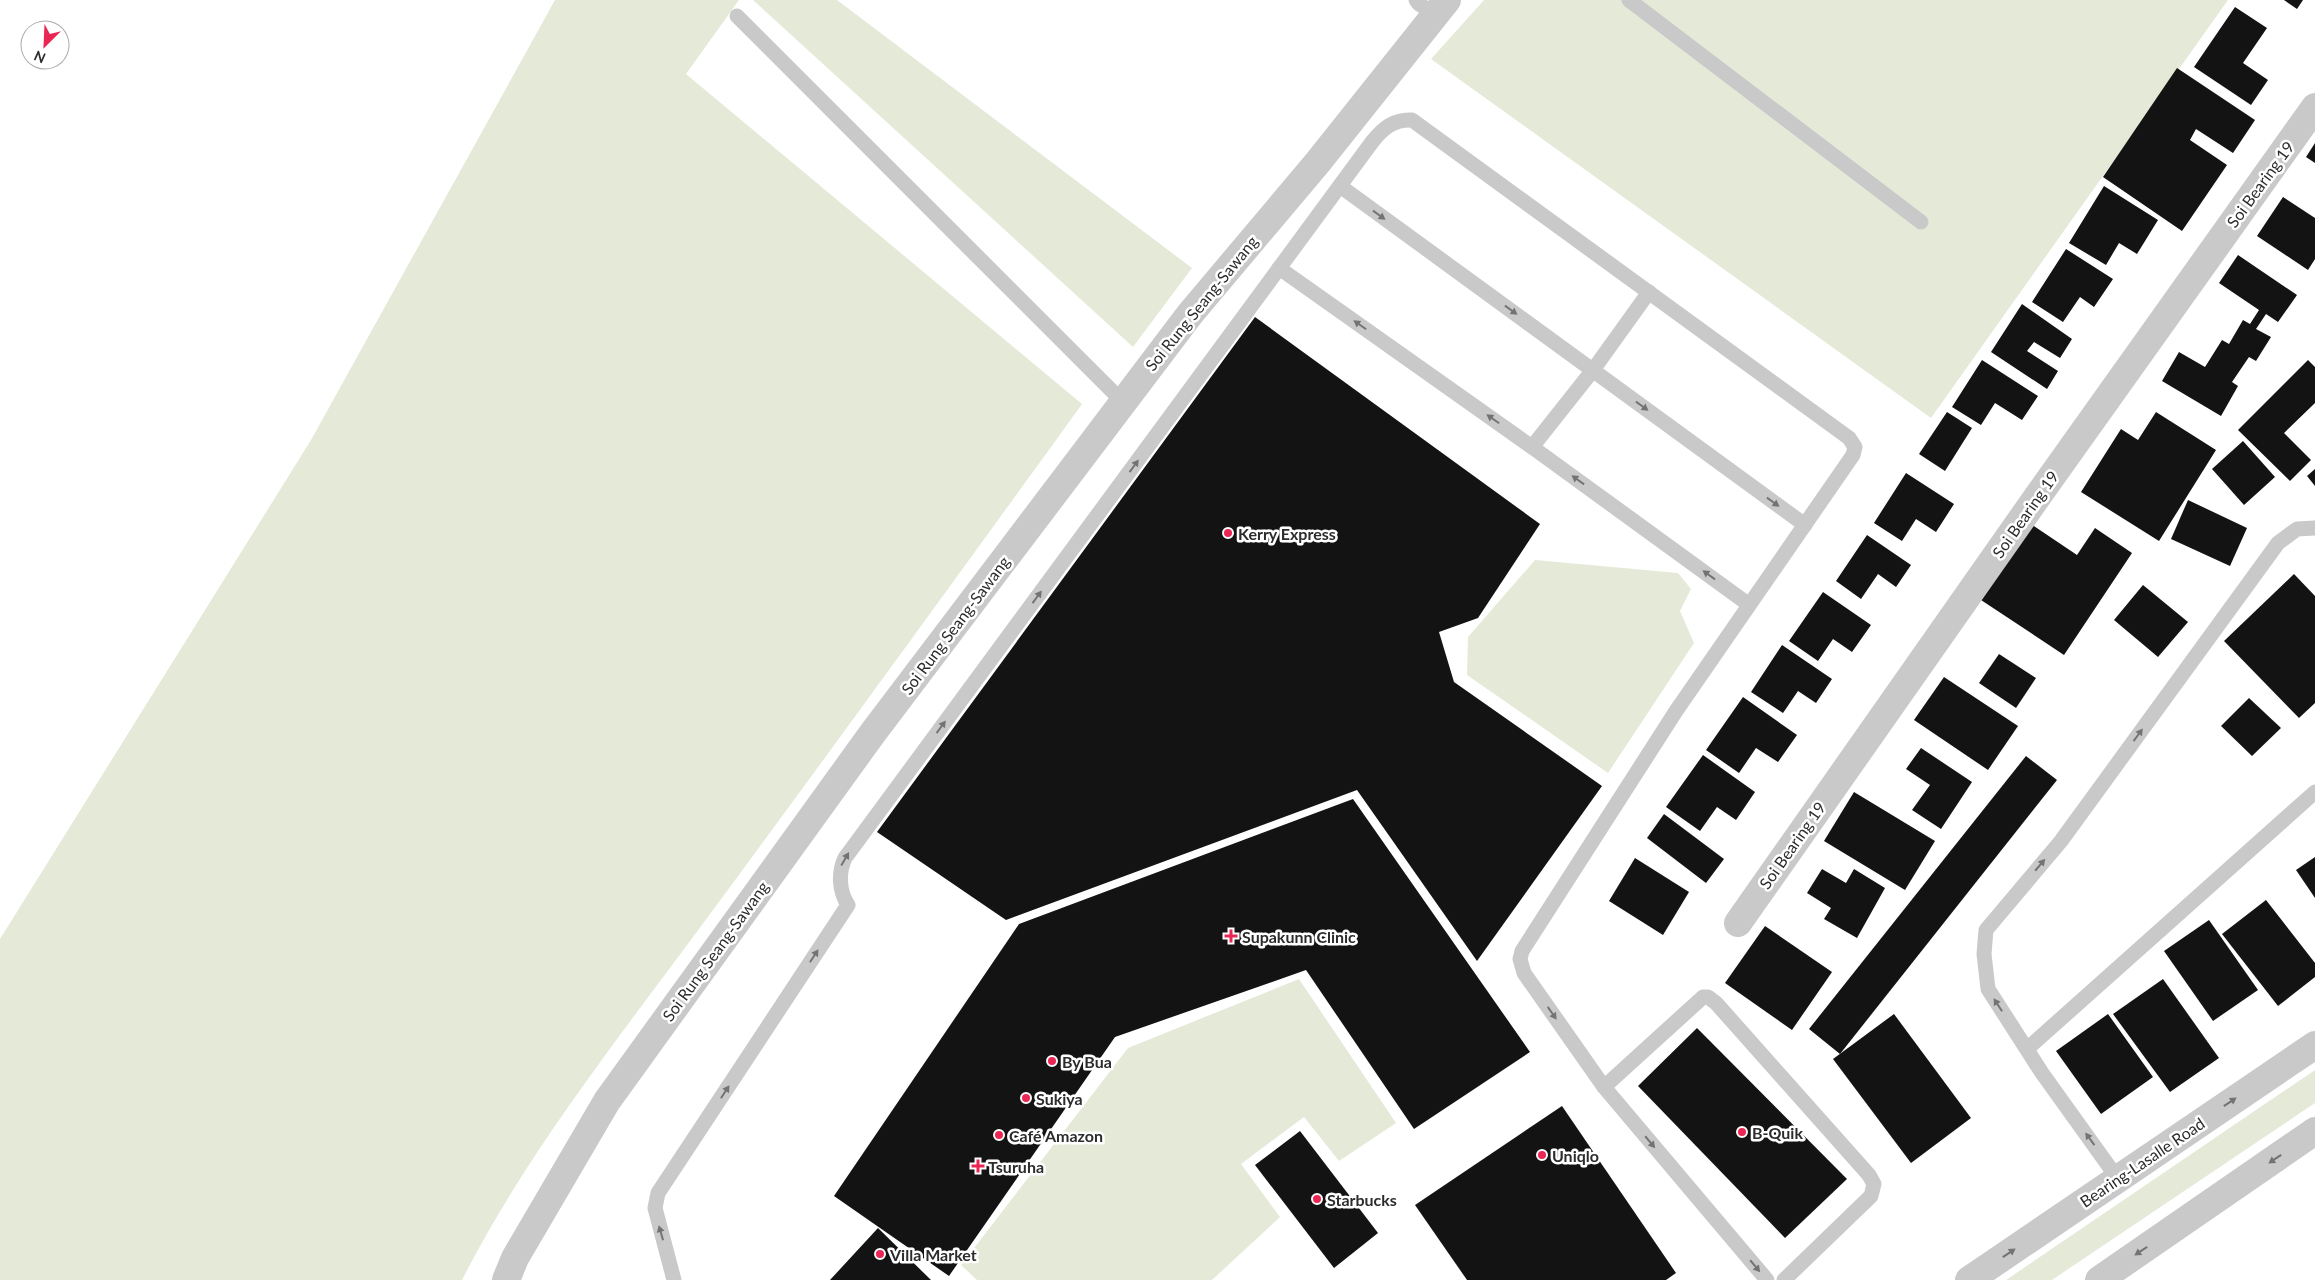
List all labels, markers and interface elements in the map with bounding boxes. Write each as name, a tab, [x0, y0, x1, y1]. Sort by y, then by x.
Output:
north arrow	[20, 20, 70, 70]
text: N	[31, 47, 48, 67]
street label: Soi Bearing 19	[2222, 137, 2298, 231]
one-way arrow	[1372, 209, 1385, 220]
street label: Soi Rung Seang-Sawang	[1141, 232, 1261, 374]
one-way arrow	[1504, 305, 1517, 315]
one-way arrow	[1353, 320, 1367, 330]
one-way arrow	[1635, 401, 1649, 411]
one-way arrow	[1486, 414, 1499, 424]
one-way arrow	[1128, 460, 1139, 473]
street label: Soi Bearing 19	[1988, 467, 2062, 561]
one-way arrow	[1571, 475, 1584, 485]
one-way arrow	[1766, 496, 1779, 507]
place label: Kerry Express	[1238, 524, 1336, 543]
marker: Kerry Express	[1222, 527, 1234, 539]
street label: Soi Rung Seang-Sawang	[897, 552, 1013, 698]
one-way arrow	[1703, 570, 1716, 581]
one-way arrow	[1032, 590, 1042, 604]
one-way arrow	[936, 721, 946, 734]
one-way arrow	[2133, 729, 2143, 742]
street label: Soi Bearing 19	[1755, 798, 1829, 892]
one-way arrow	[841, 852, 850, 865]
one-way arrow	[2035, 859, 2046, 872]
street label: Soi Rung Seang-Sawang	[658, 877, 772, 1025]
place label: Supakunn Clinic	[1242, 927, 1356, 946]
marker: Supakunn Clinic	[1224, 929, 1238, 943]
one-way arrow	[809, 950, 819, 963]
one-way arrow	[1993, 998, 2003, 1011]
one-way arrow	[1547, 1006, 1557, 1020]
place label: By Bua	[1062, 1052, 1112, 1071]
marker: By Bua	[1046, 1055, 1058, 1067]
one-way arrow	[720, 1085, 729, 1098]
place label: Sukiya	[1036, 1089, 1083, 1108]
marker: Sukiya	[1020, 1092, 1032, 1104]
one-way arrow	[2224, 1097, 2237, 1107]
street label: Bearing-Lasalle Road	[2076, 1113, 2208, 1211]
place label: B-Quik	[1752, 1123, 1803, 1142]
place label: Café Amazon	[1009, 1126, 1103, 1145]
marker: B-Quik	[1736, 1126, 1748, 1138]
marker: Café Amazon	[993, 1129, 1005, 1141]
one-way arrow	[2084, 1133, 2095, 1146]
one-way arrow	[1645, 1135, 1656, 1148]
place label: Uniqlo	[1552, 1146, 1599, 1165]
marker: Uniqlo	[1536, 1149, 1548, 1161]
one-way arrow	[2268, 1154, 2282, 1164]
place label: Tsuruha	[988, 1157, 1044, 1176]
marker: Tsuruha	[972, 1160, 984, 1172]
place label: Starbucks	[1327, 1190, 1397, 1209]
marker: Starbucks	[1311, 1193, 1323, 1205]
one-way arrow	[657, 1226, 665, 1241]
place label: Villa Market	[889, 1245, 977, 1264]
one-way arrow	[2134, 1246, 2148, 1256]
marker: Villa Market	[874, 1248, 886, 1260]
one-way arrow	[2002, 1248, 2016, 1258]
one-way arrow	[1750, 1260, 1761, 1273]

